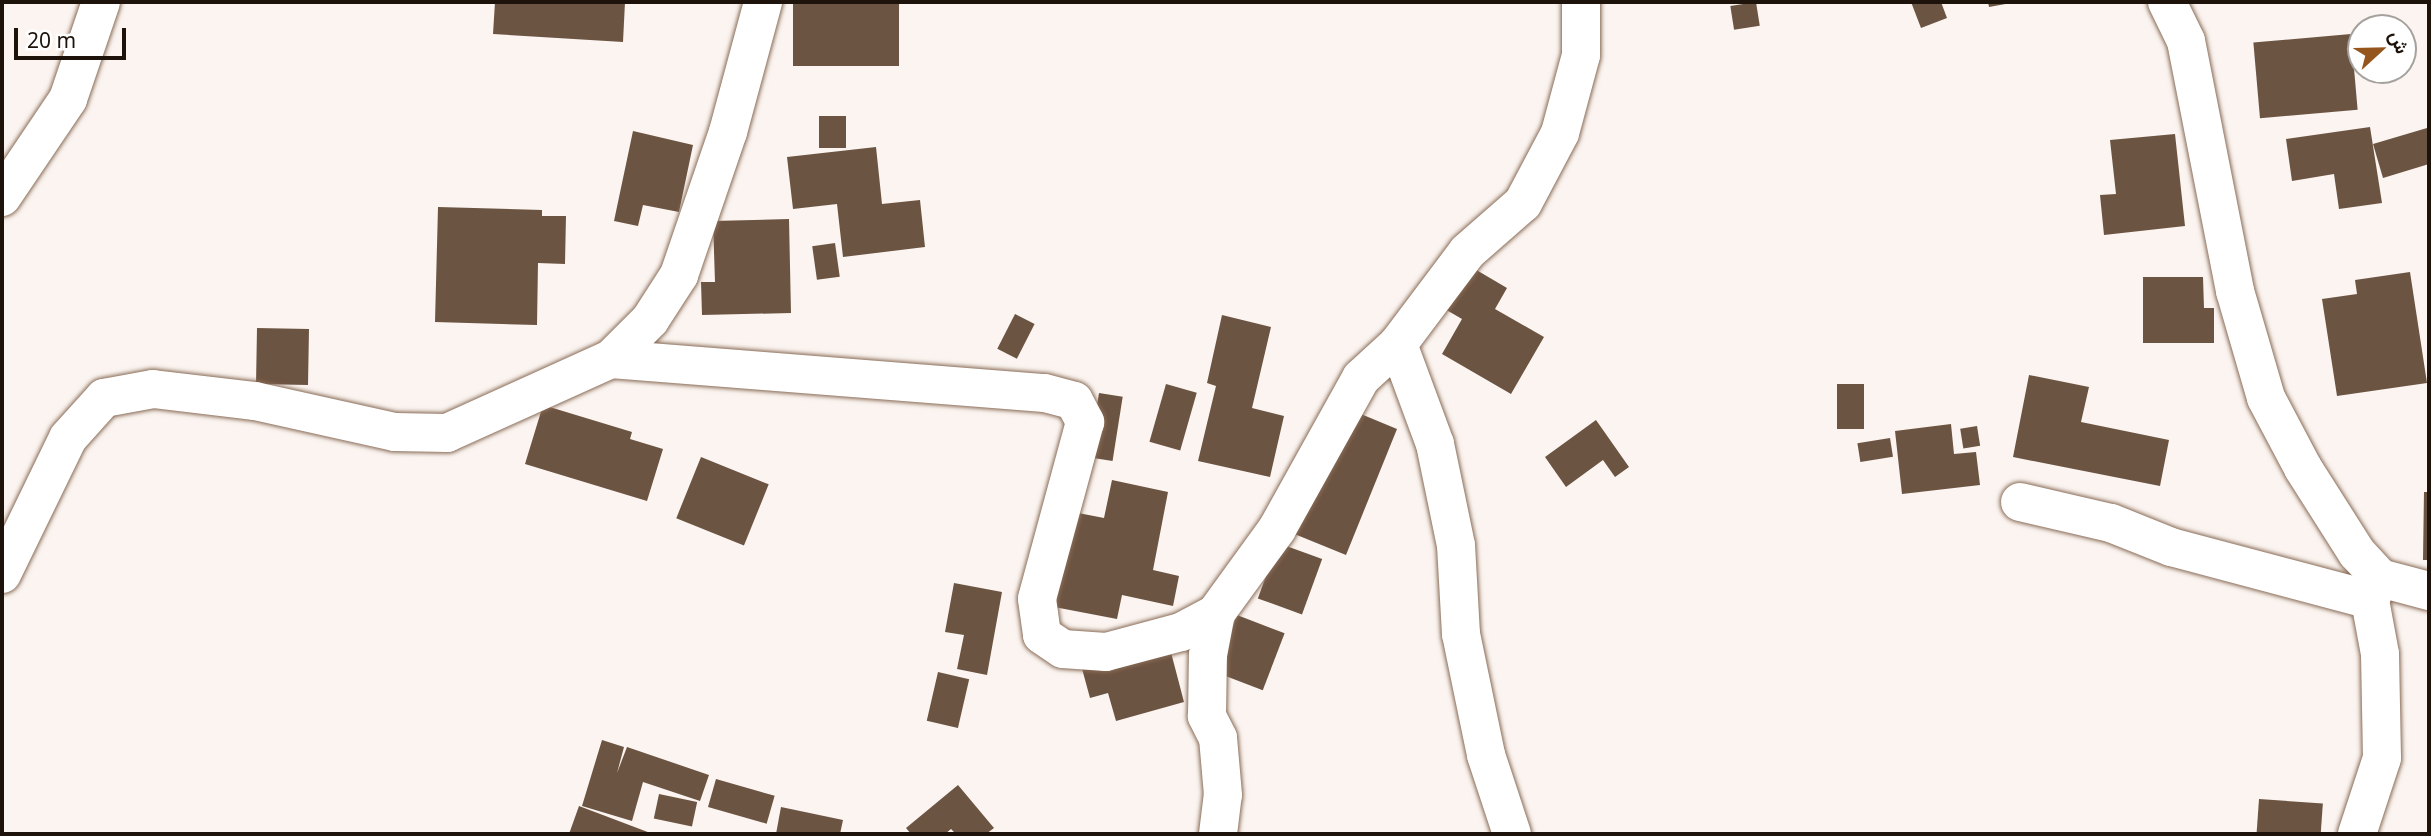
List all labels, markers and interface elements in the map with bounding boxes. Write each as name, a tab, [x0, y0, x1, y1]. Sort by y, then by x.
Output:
scale bar	[18, 14, 130, 58]
north arrow	[2347, 14, 2417, 84]
text: 20 m	[27, 26, 76, 54]
text: ش	[2383, 26, 2416, 57]

